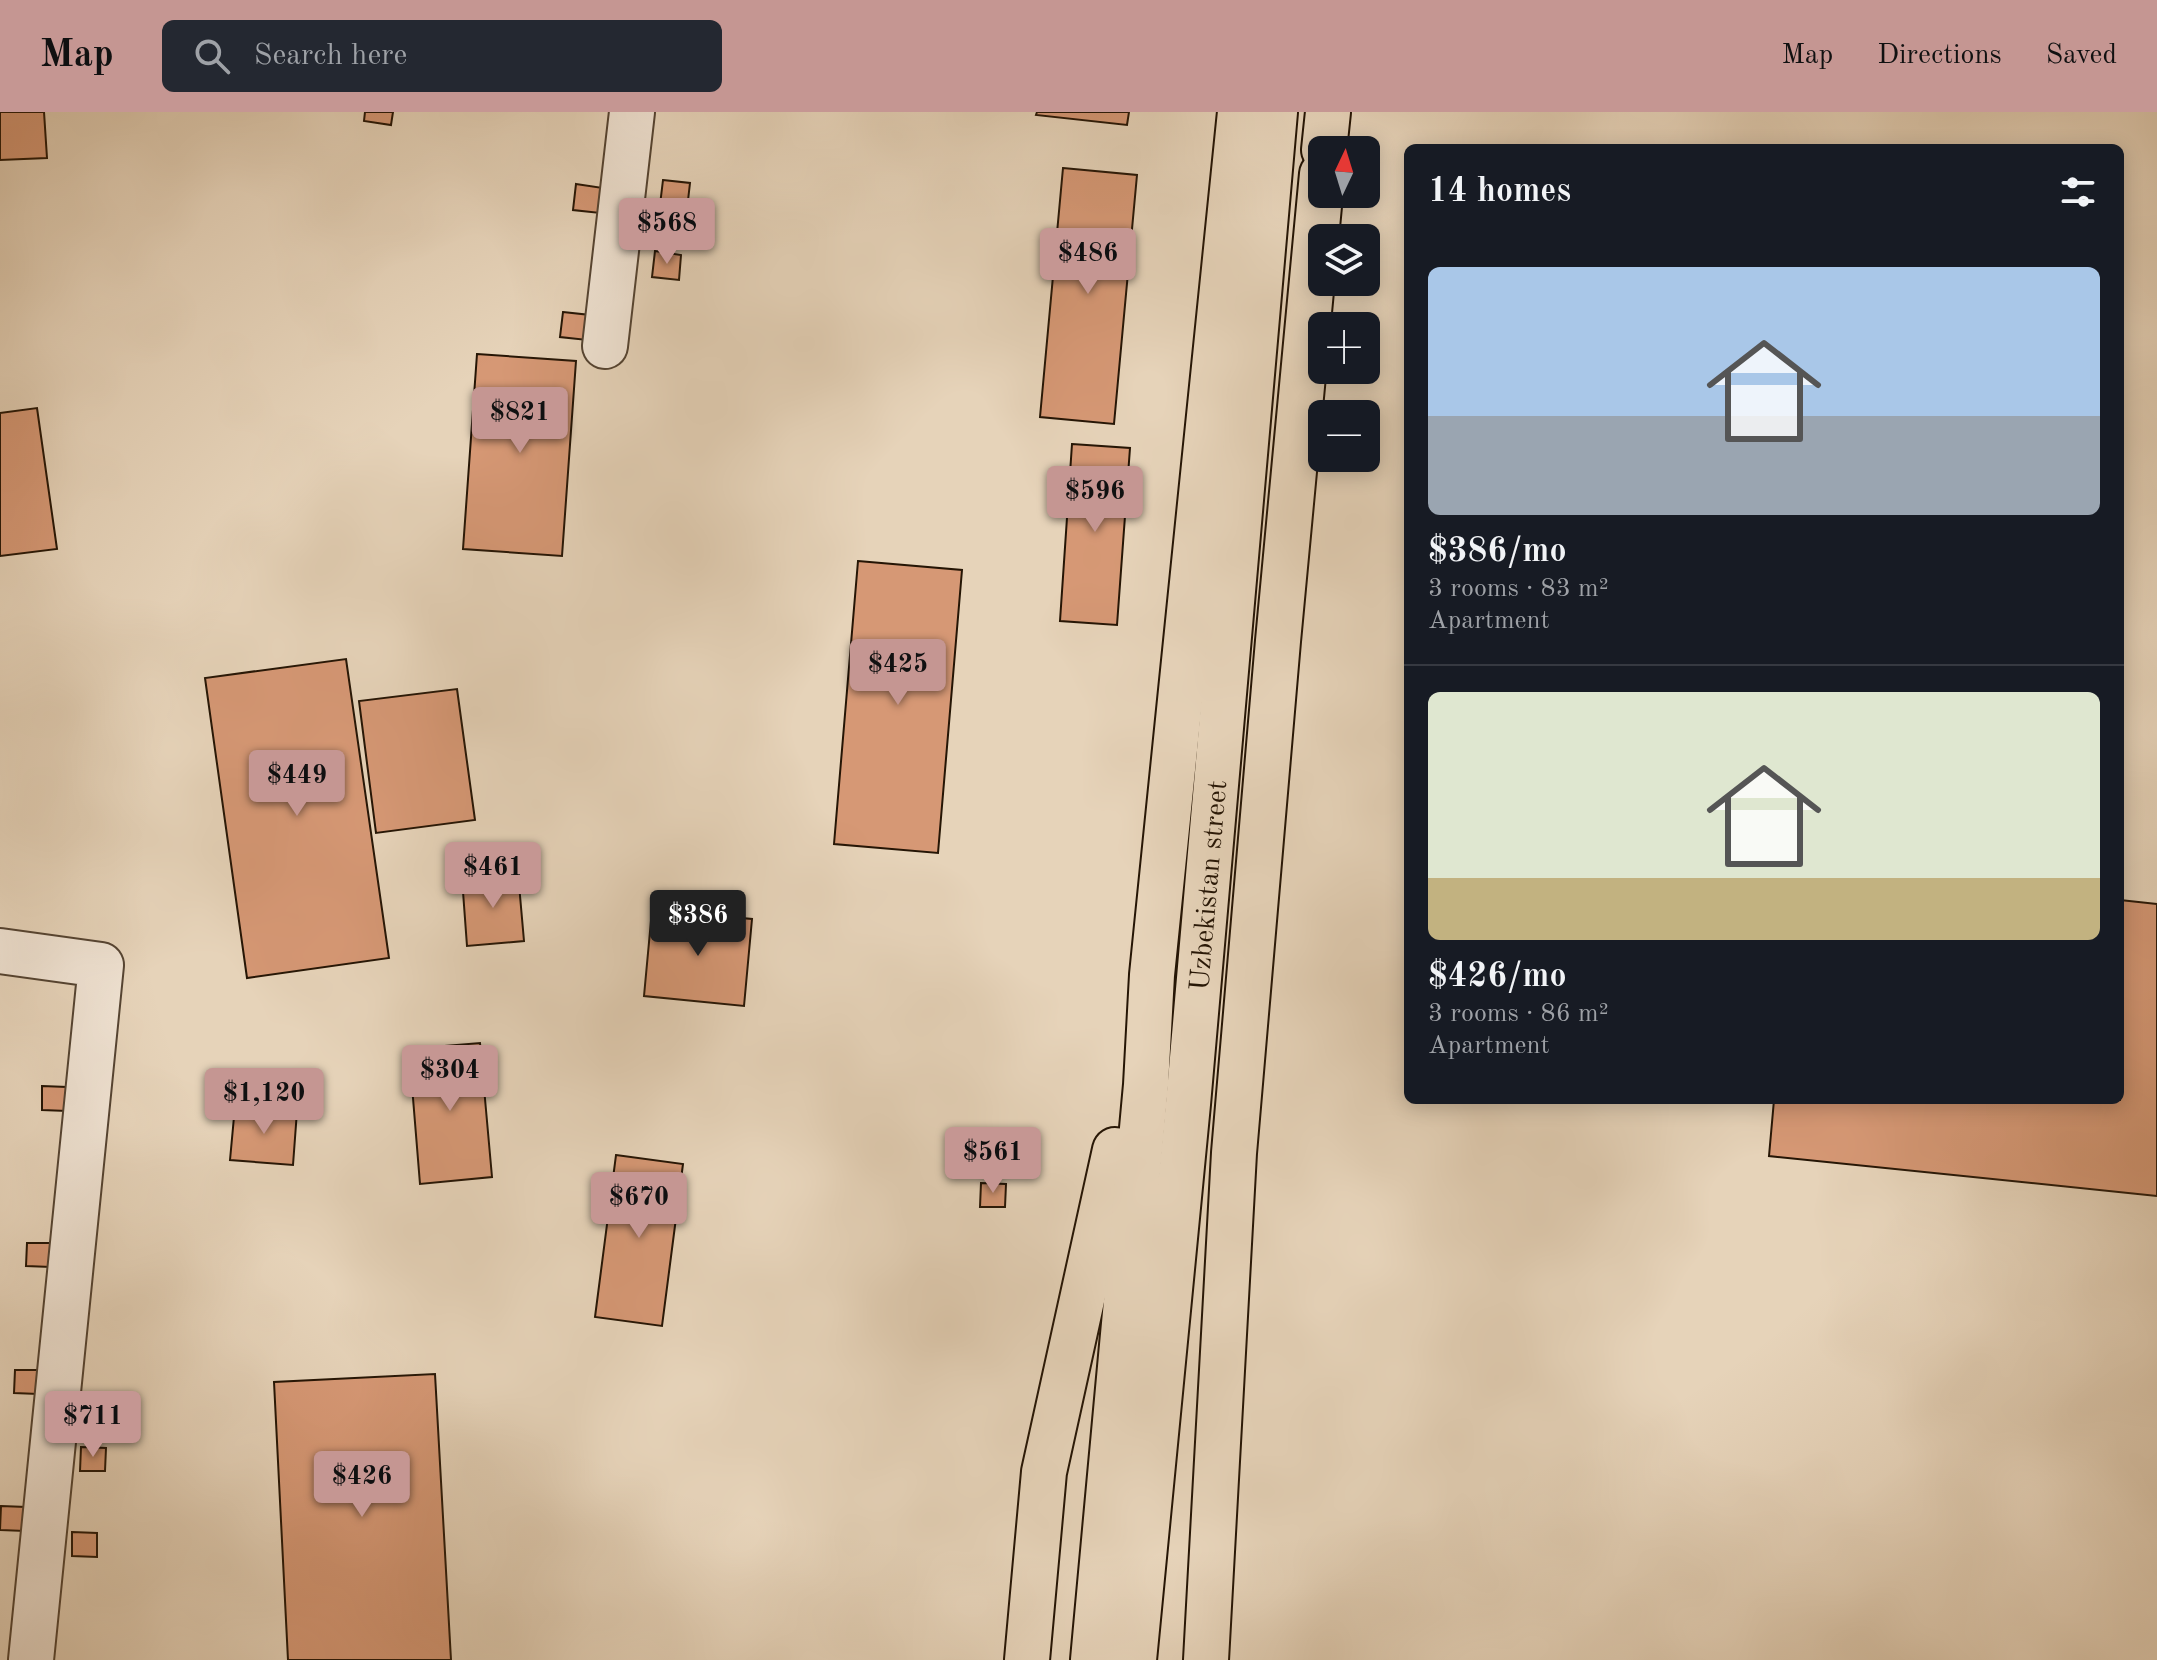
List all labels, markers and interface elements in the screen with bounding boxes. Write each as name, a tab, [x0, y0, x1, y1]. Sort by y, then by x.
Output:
search box	[162, 20, 722, 92]
icon: search	[190, 34, 234, 78]
text: Map	[40, 37, 114, 75]
text: Search here	[254, 41, 407, 71]
text: Map	[1781, 42, 1833, 70]
text: Directions	[1877, 42, 2002, 70]
text: Saved	[2046, 42, 2117, 70]
north arrow	[1308, 136, 1380, 208]
map controls	[1308, 136, 1380, 472]
icon: filters	[2056, 170, 2100, 214]
text: 14 homes	[1428, 175, 1571, 209]
pin: $568	[620, 198, 714, 266]
text: $568	[637, 211, 697, 237]
button: layers	[1308, 224, 1380, 296]
pin: $486	[1041, 228, 1135, 296]
text: $486	[1058, 241, 1118, 267]
button: +	[1308, 312, 1380, 384]
icon: home	[1692, 319, 1836, 463]
pin: $821	[473, 387, 567, 455]
text: $821	[490, 400, 550, 426]
button: −	[1308, 400, 1380, 472]
pin: $596	[1048, 466, 1142, 534]
text: $596	[1065, 479, 1125, 505]
text: $386/mo	[1428, 535, 1567, 569]
text: 3 rooms · 83 m²	[1428, 576, 1609, 602]
text: Apartment	[1428, 608, 1550, 634]
pin: $425	[851, 639, 945, 707]
text: $425	[868, 652, 928, 678]
icon: home	[1692, 744, 1836, 888]
pin: $449	[250, 750, 344, 818]
text: $449	[267, 763, 327, 789]
street label: Uzbekistan street	[1187, 779, 1233, 992]
pin: $461	[446, 842, 540, 910]
text: $461	[463, 855, 523, 881]
pin: $386	[651, 890, 745, 958]
text: $386	[668, 903, 728, 929]
text: $426/mo	[1428, 960, 1567, 994]
text: 3 rooms · 86 m²	[1428, 1001, 1609, 1027]
text: Apartment	[1428, 1033, 1550, 1059]
pin: $304	[403, 1045, 497, 1113]
text: $304	[420, 1058, 480, 1084]
pin: $1,120	[199, 1068, 329, 1136]
text: $1,120	[223, 1081, 305, 1107]
pin: $561	[946, 1127, 1040, 1195]
text: $561	[963, 1140, 1023, 1166]
pin: $670	[592, 1172, 686, 1240]
text: $670	[609, 1185, 669, 1211]
pin: $711	[46, 1391, 140, 1459]
text: $711	[63, 1404, 123, 1430]
pin: $426	[315, 1451, 409, 1519]
text: $426	[332, 1464, 392, 1490]

